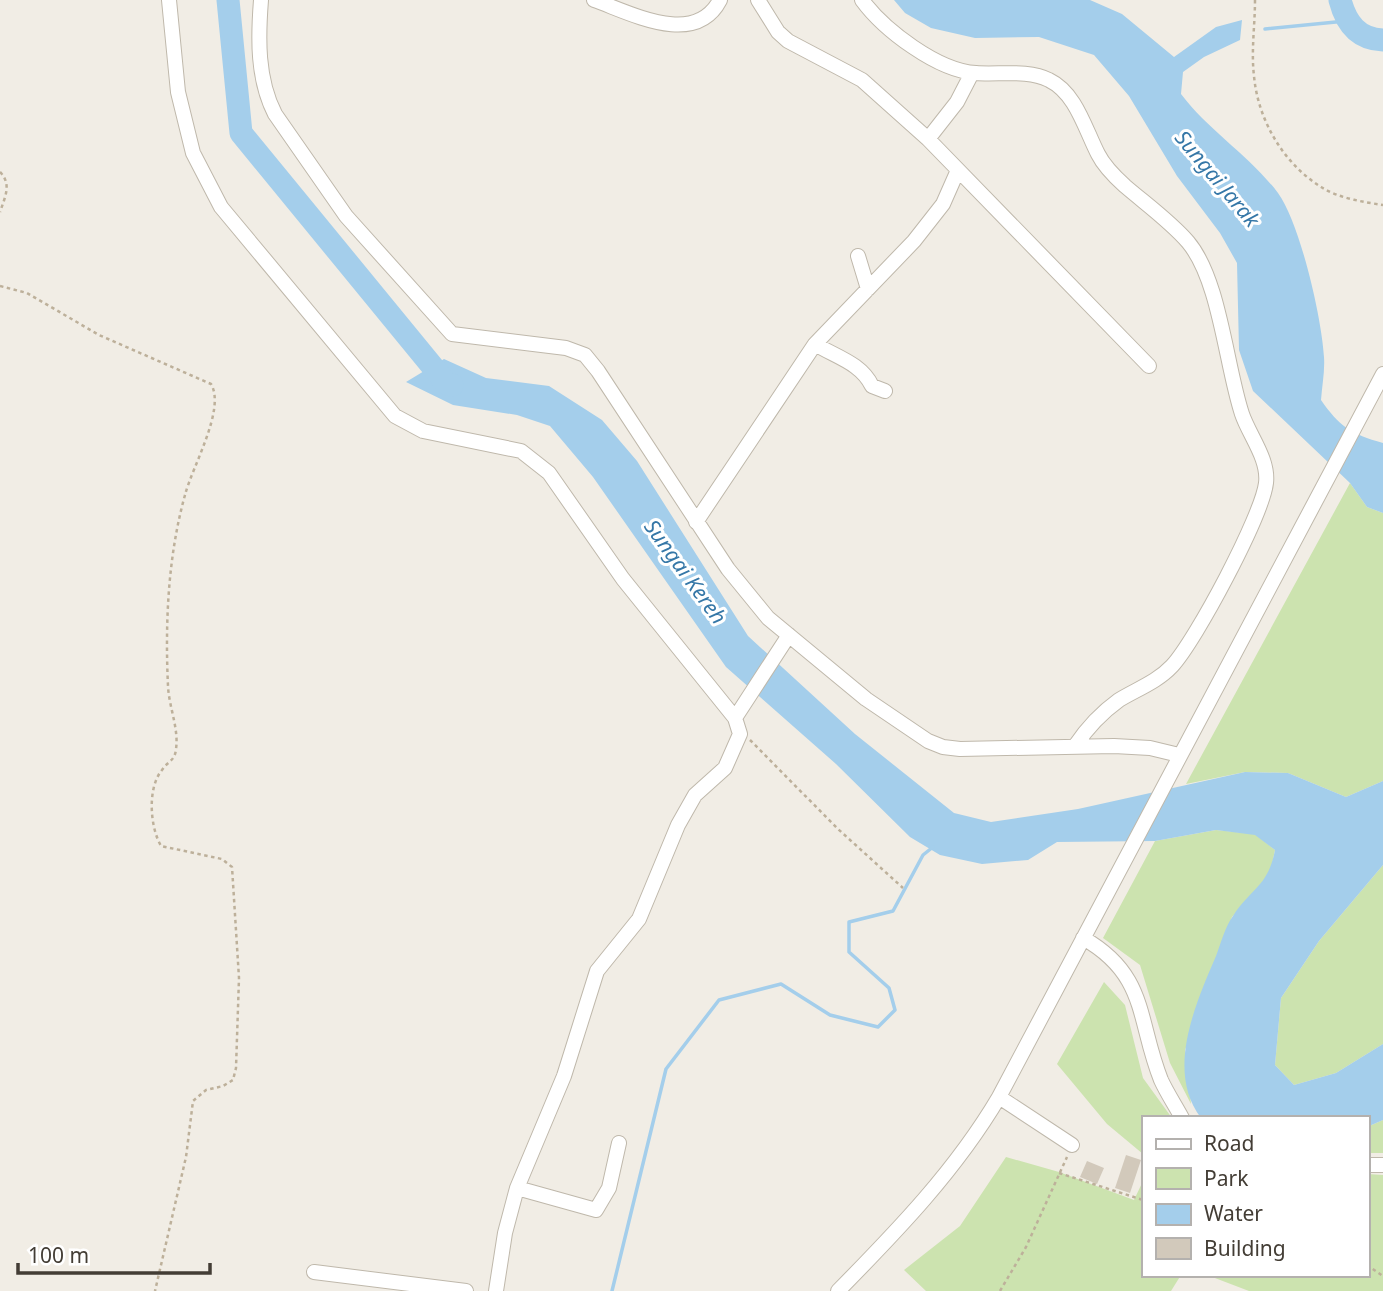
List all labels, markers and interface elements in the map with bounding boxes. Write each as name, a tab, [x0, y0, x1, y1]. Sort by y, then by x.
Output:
water label: Sungai Jarak	[1169, 124, 1267, 234]
water label: Sungai Kereh	[638, 514, 733, 629]
legend	[1142, 1116, 1369, 1277]
text: Road	[1204, 1129, 1254, 1157]
text: Park	[1204, 1164, 1249, 1192]
text: Water	[1204, 1199, 1263, 1227]
scale bar	[18, 1232, 210, 1276]
text: Building	[1204, 1234, 1286, 1262]
text: 100 m	[28, 1241, 89, 1269]

